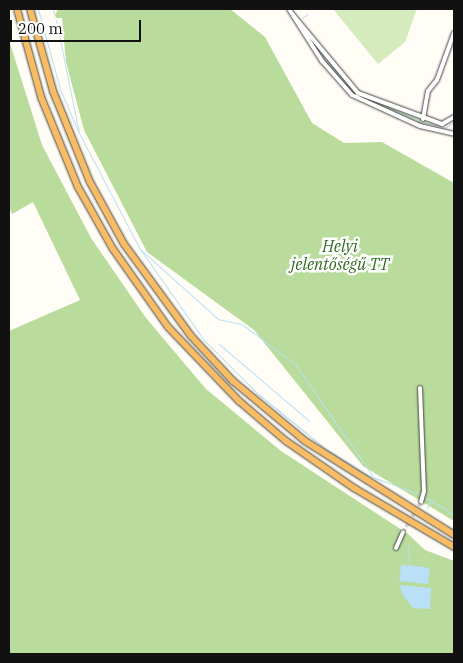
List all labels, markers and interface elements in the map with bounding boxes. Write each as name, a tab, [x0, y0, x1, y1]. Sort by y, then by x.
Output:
scale bar	[12, 10, 144, 42]
text: 200 m	[18, 19, 63, 38]
park label: Helyi jelentőségű TT	[291, 236, 389, 274]

